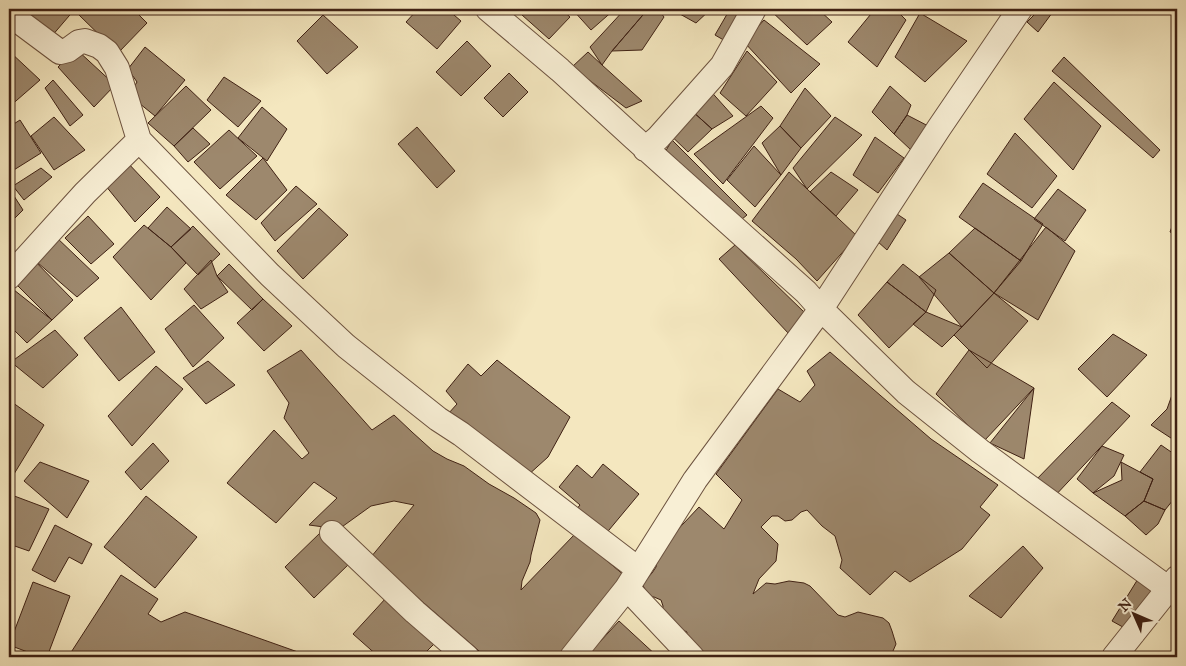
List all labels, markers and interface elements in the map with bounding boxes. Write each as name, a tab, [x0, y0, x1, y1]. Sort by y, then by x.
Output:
north arrow	[1108, 588, 1158, 638]
text: N	[1115, 595, 1135, 615]

